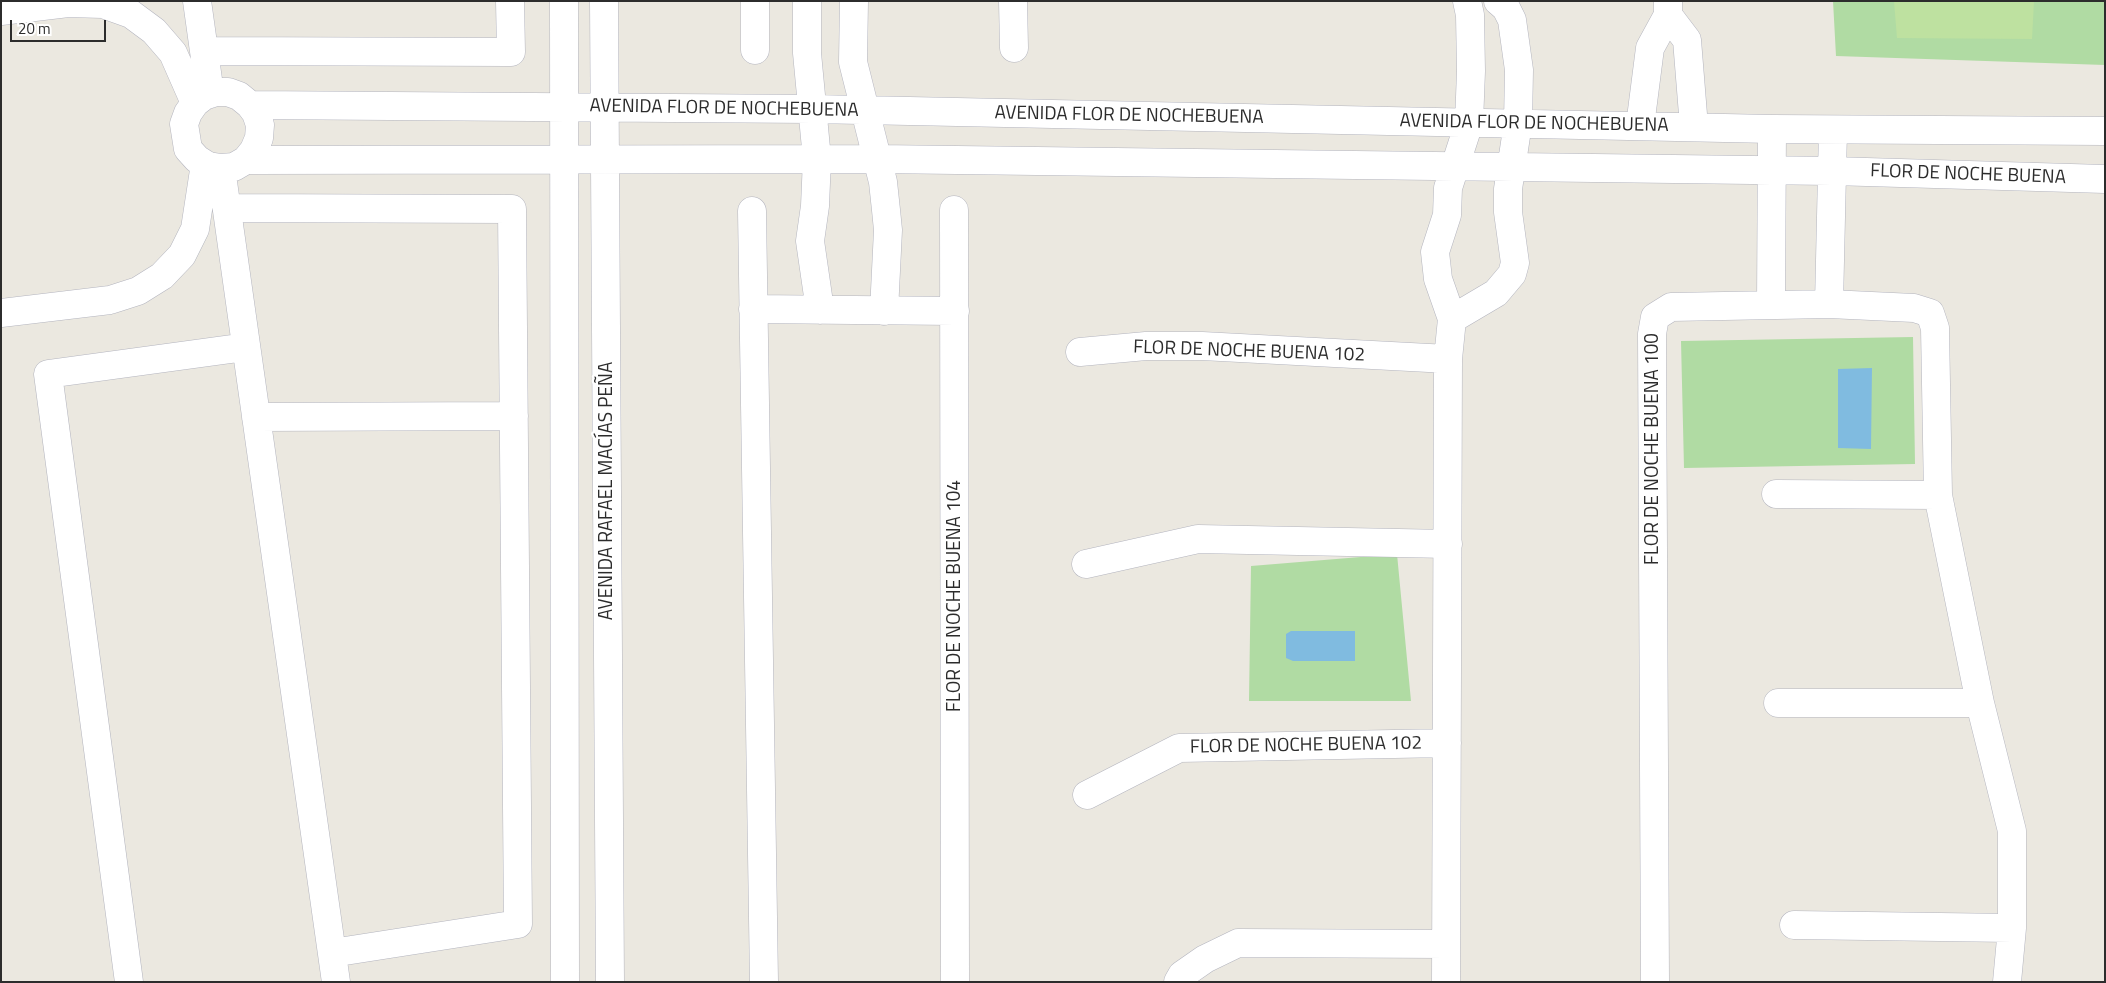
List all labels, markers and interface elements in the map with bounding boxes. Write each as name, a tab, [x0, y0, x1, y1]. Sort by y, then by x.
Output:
scale bar	[12, 10, 109, 42]
text: 20 m	[18, 17, 51, 40]
street label: AVENIDA FLOR DE NOCHEBUENA	[589, 95, 859, 123]
street label: AVENIDA FLOR DE NOCHEBUENA	[994, 102, 1264, 130]
street label: AVENIDA FLOR DE NOCHEBUENA	[1399, 110, 1669, 138]
street label: FLOR DE NOCHE BUENA	[1870, 160, 2066, 190]
street label: FLOR DE NOCHE BUENA 100	[1642, 333, 1664, 565]
street label: FLOR DE NOCHE BUENA 102	[1133, 337, 1365, 367]
street label: AVENIDA RAFAEL MACÍAS PEÑA	[596, 362, 618, 620]
street label: FLOR DE NOCHE BUENA 104	[944, 480, 966, 712]
street label: FLOR DE NOCHE BUENA 102	[1190, 733, 1422, 759]

